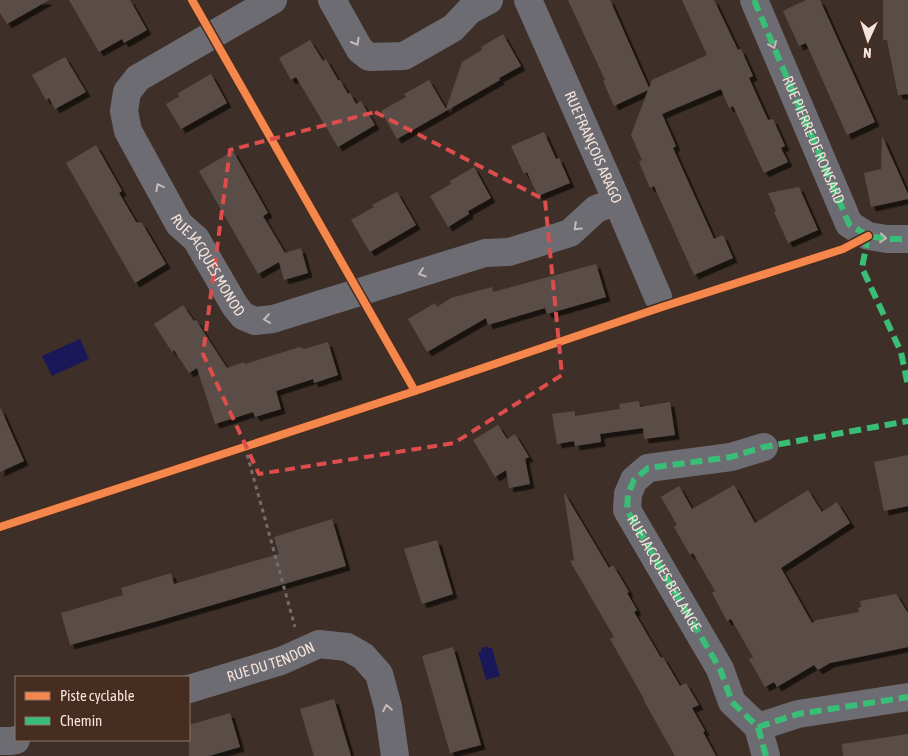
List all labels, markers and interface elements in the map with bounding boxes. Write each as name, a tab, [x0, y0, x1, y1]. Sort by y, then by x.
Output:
north arrow	[843, 15, 893, 65]
one-way arrow	[349, 37, 359, 46]
one-way arrow	[767, 40, 777, 49]
text: N	[863, 45, 872, 61]
street label: RUE PIERRE DE RONSARD	[779, 73, 848, 206]
street label: RUE FRANÇOIS ARAGO	[561, 88, 626, 206]
one-way arrow	[155, 184, 165, 193]
street label: RUE JACQUES MONOD	[167, 211, 249, 319]
one-way arrow	[573, 221, 582, 230]
one-way arrow	[879, 232, 887, 243]
one-way arrow	[419, 267, 427, 277]
one-way arrow	[263, 313, 271, 324]
street label: RUE JACQUES BELLANGE	[624, 512, 705, 634]
street label: RUE DU TENDON	[225, 638, 317, 685]
legend	[15, 676, 190, 741]
text: Piste cyclable	[60, 687, 135, 704]
one-way arrow	[383, 703, 393, 712]
text: Chemin	[60, 712, 102, 729]

